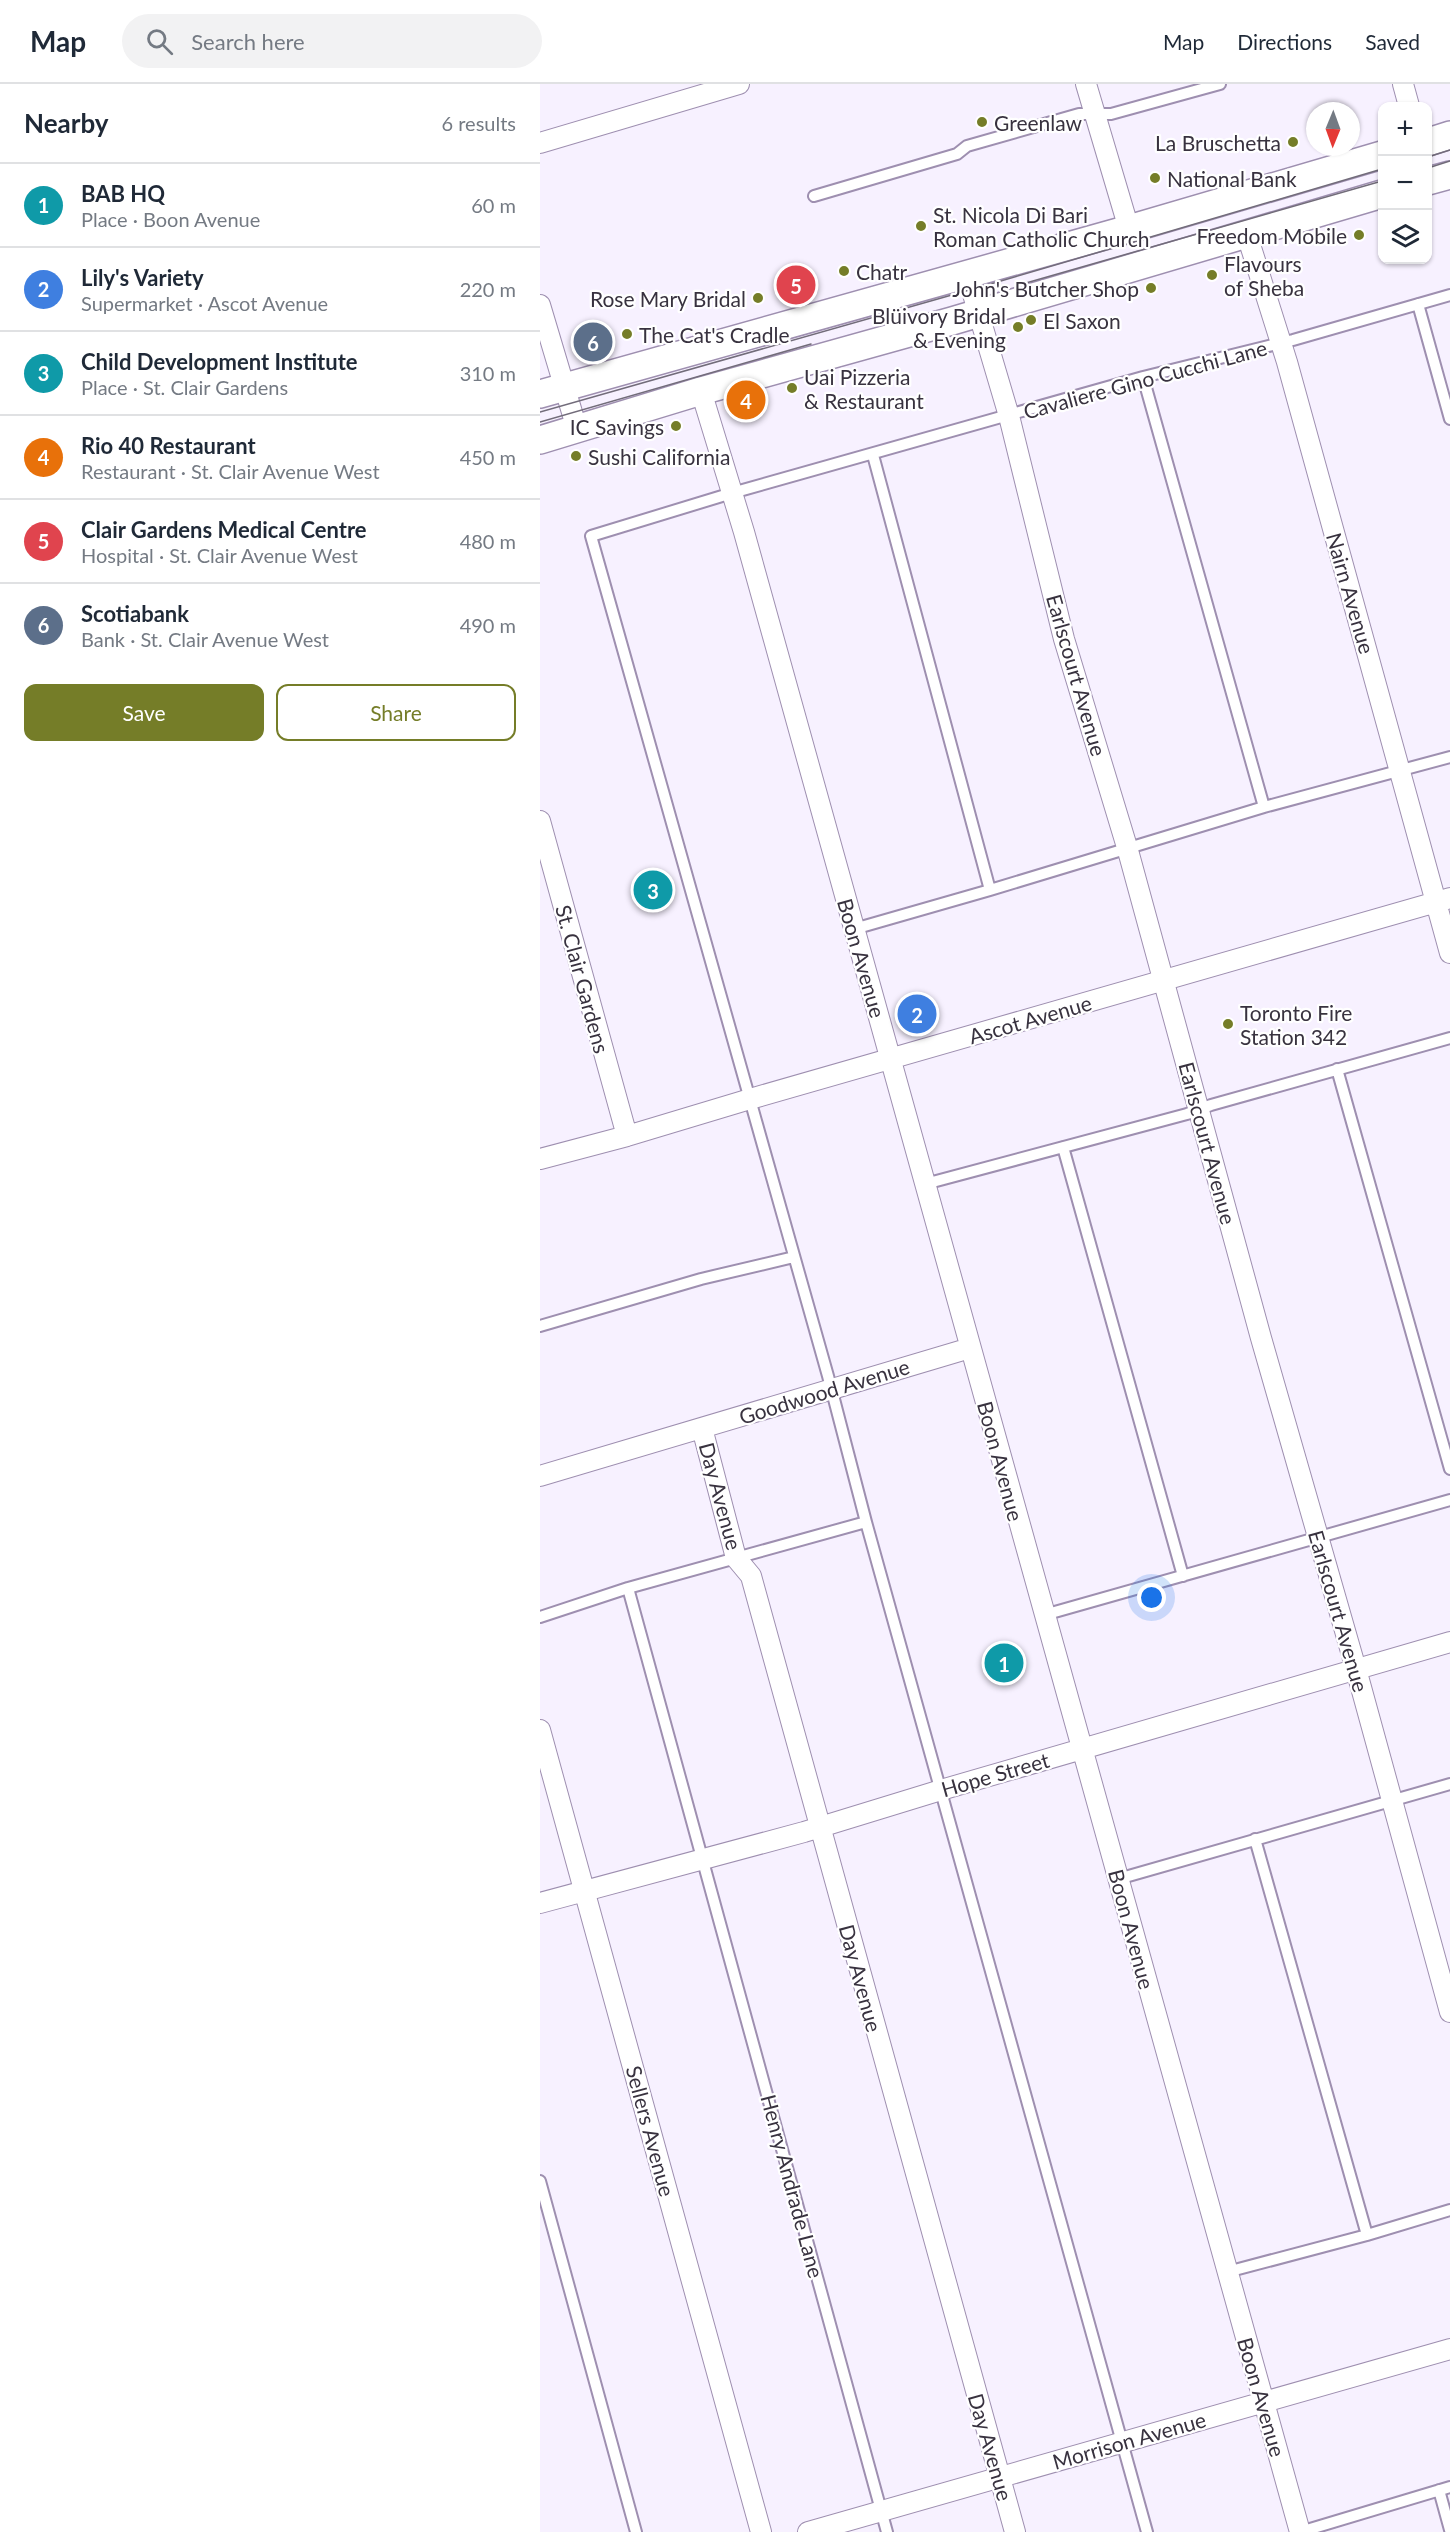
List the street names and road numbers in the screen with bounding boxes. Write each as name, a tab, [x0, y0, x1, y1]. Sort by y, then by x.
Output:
street label: Cavaliere Gino Cucchi Lane	[1021, 334, 1269, 424]
street label: Nairn Avenue	[1322, 530, 1380, 656]
street label: Earlscourt Avenue	[1042, 591, 1112, 759]
street label: Boon Avenue	[833, 895, 891, 1021]
street label: St. Clair Gardens	[551, 902, 615, 1056]
street label: Ascot Avenue	[966, 990, 1094, 1048]
street label: Earlscourt Avenue	[1174, 1059, 1242, 1227]
street label: Goodwood Avenue	[736, 1353, 912, 1429]
street label: Boon Avenue	[973, 1398, 1029, 1524]
street label: Day Avenue	[695, 1439, 747, 1553]
street label: Earlscourt Avenue	[1304, 1527, 1374, 1695]
street label: Hope Street	[938, 1747, 1052, 1801]
street label: Boon Avenue	[1104, 1866, 1160, 1992]
street label: Day Avenue	[835, 1921, 887, 2035]
street label: Sellers Avenue	[622, 2063, 680, 2199]
street label: Henry Andrade Lane	[756, 2091, 830, 2281]
street label: Boon Avenue	[1233, 2334, 1291, 2460]
street label: Day Avenue	[964, 2390, 1018, 2504]
street label: Morrison Avenue	[1049, 2406, 1209, 2474]

